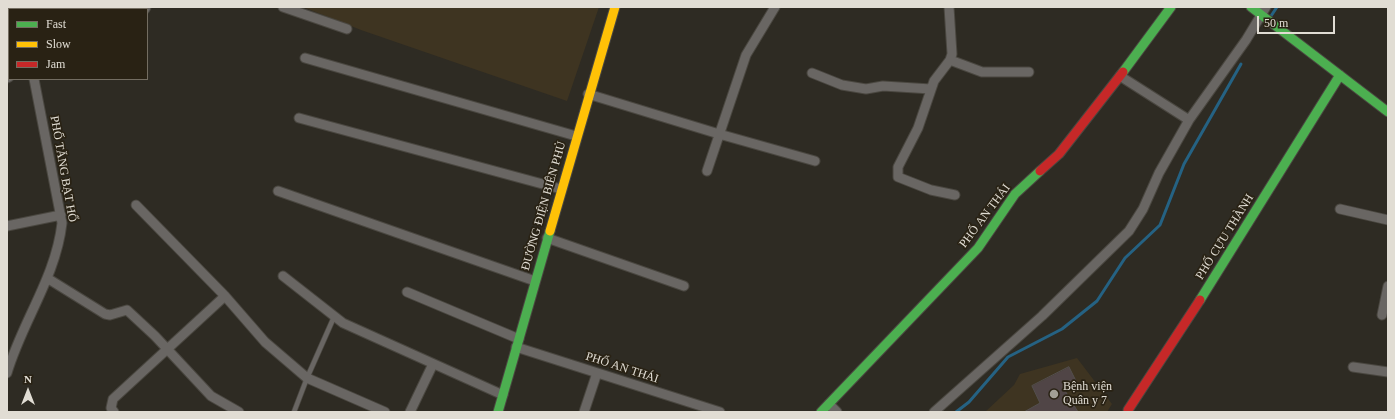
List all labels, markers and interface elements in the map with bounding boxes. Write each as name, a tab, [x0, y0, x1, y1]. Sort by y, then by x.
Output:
legend	[8, 8, 148, 80]
scale bar	[1259, 8, 1337, 34]
text: 50 m	[1264, 16, 1288, 30]
text: Fast	[46, 17, 66, 31]
text: Slow	[46, 37, 71, 51]
text: Jam	[46, 57, 65, 71]
street label: PHỐ TĂNG BẠT HỔ	[47, 115, 79, 223]
street label: ĐƯỜNG ĐIỆN BIÊN PHỦ	[519, 140, 569, 272]
street label: PHỐ AN THÁI	[956, 181, 1014, 251]
street label: PHỐ CỰU THÀNH	[1193, 192, 1257, 282]
street label: PHỐ AN THÁI	[584, 349, 660, 387]
north arrow	[8, 371, 48, 411]
text: N	[24, 373, 32, 385]
place label: Bệnh viện Quân y 7	[1063, 380, 1112, 408]
marker: Bệnh viện Quân y 7	[1048, 388, 1060, 400]

